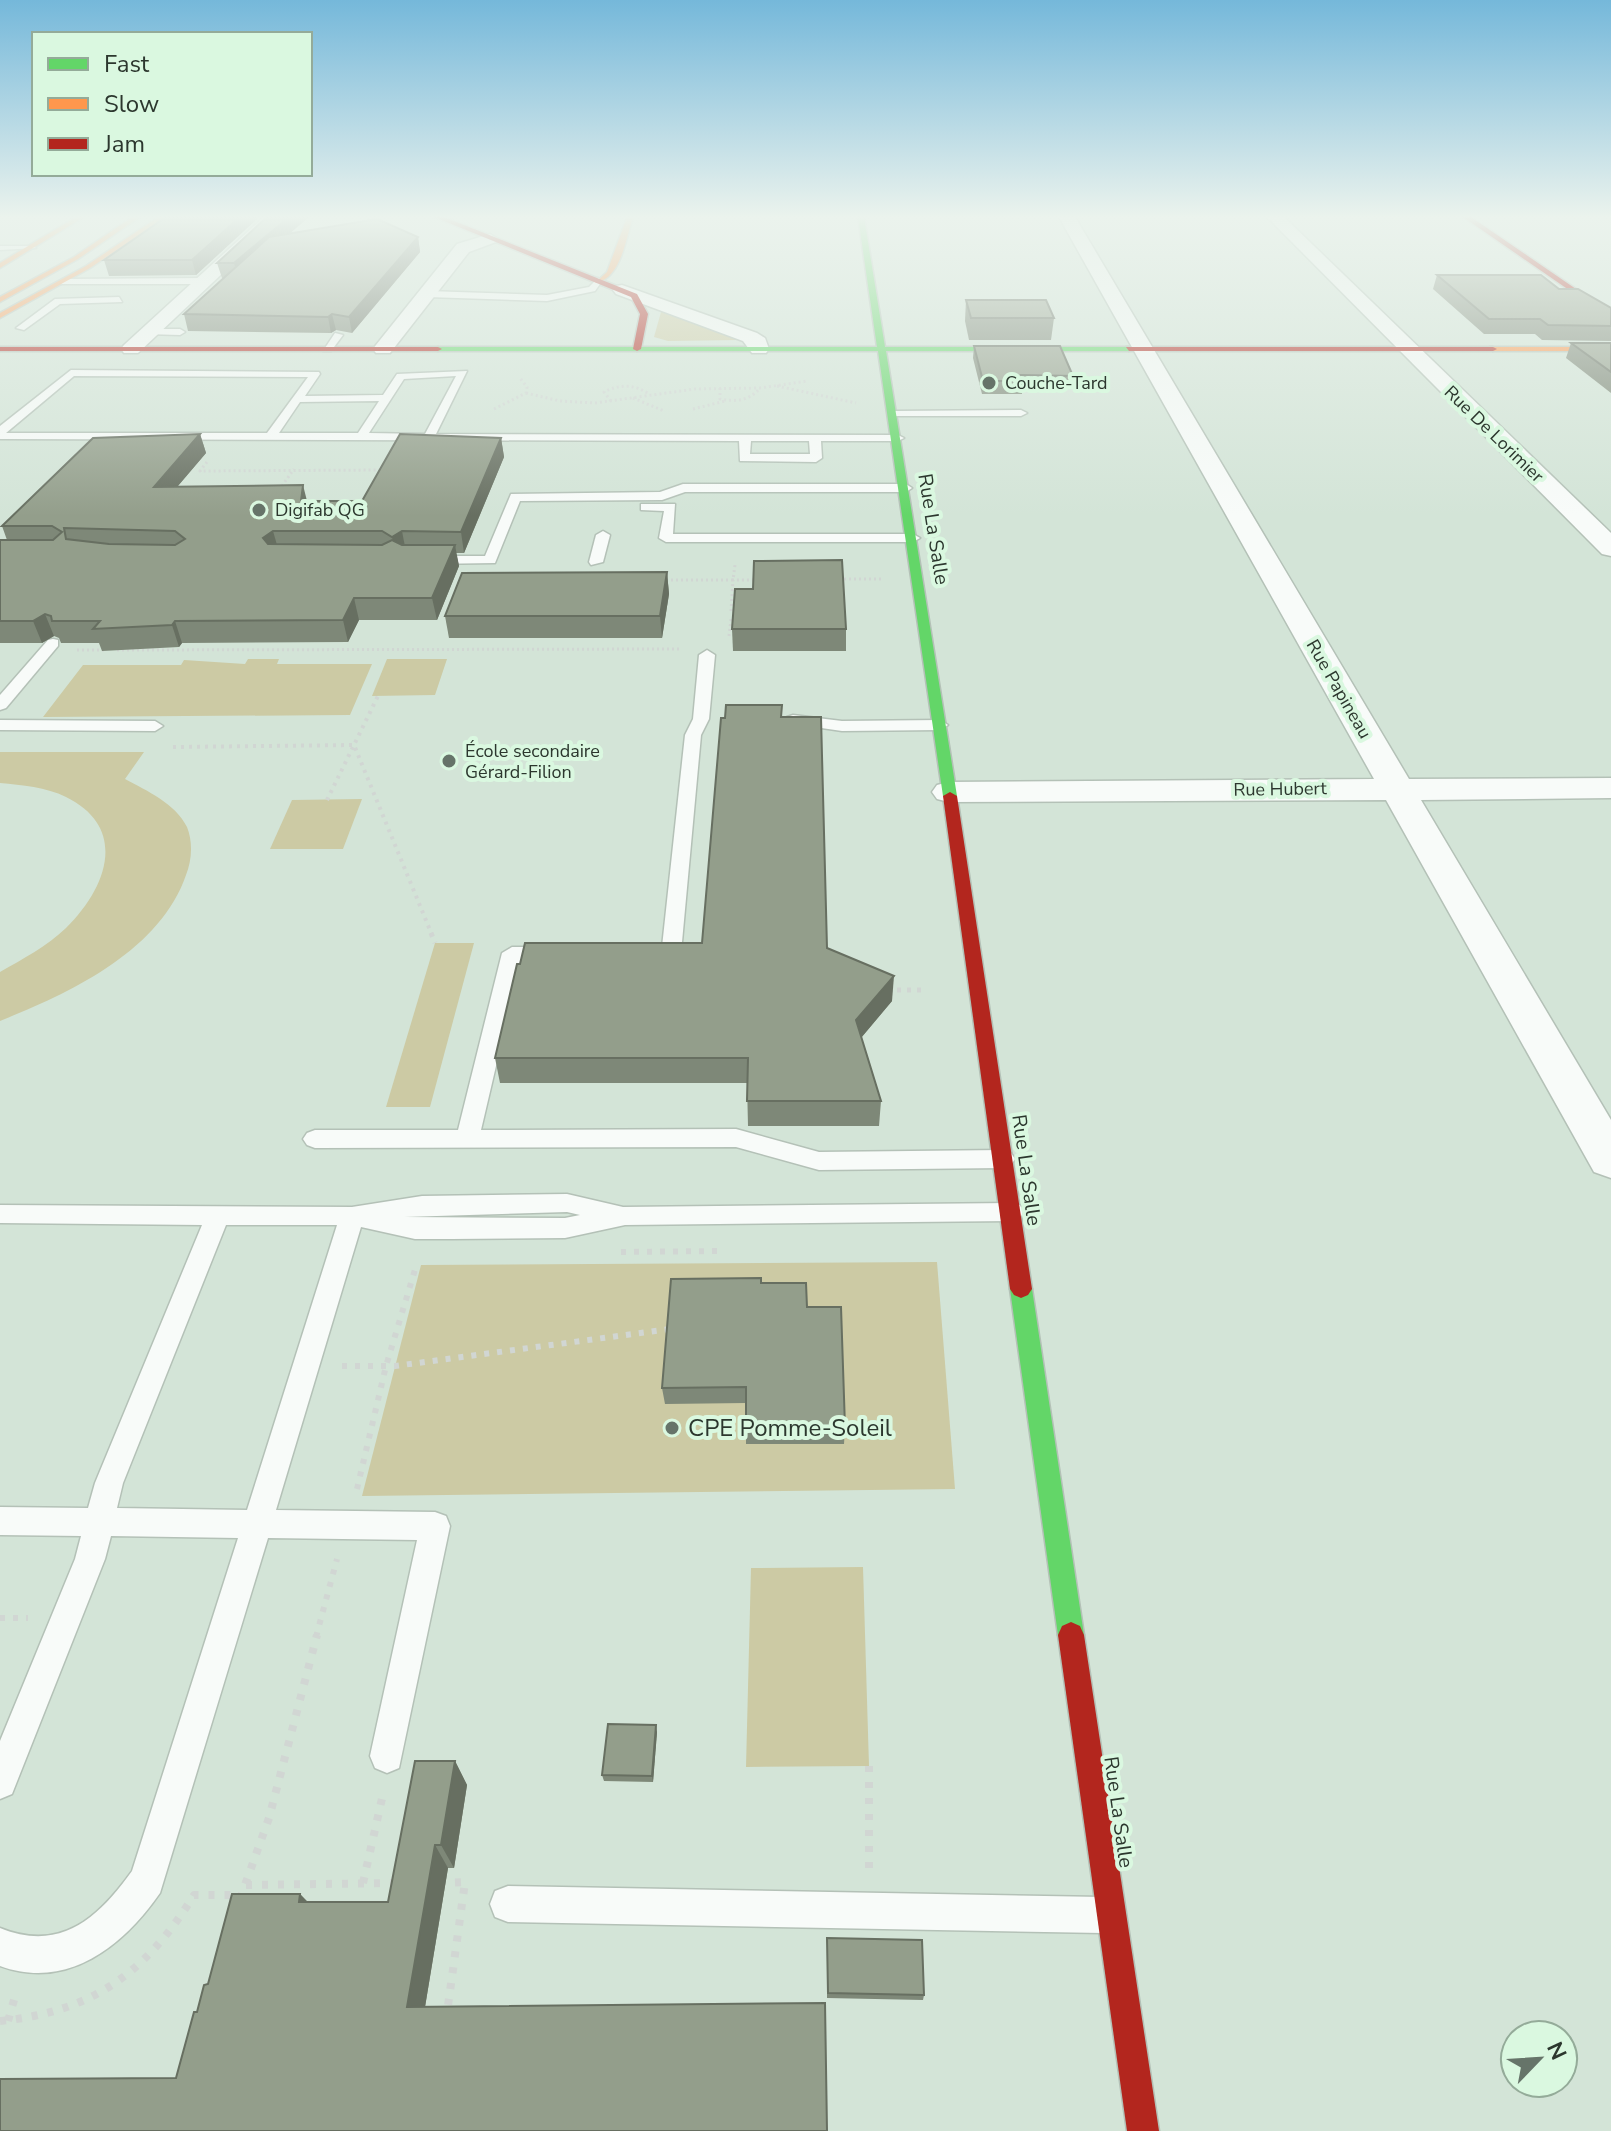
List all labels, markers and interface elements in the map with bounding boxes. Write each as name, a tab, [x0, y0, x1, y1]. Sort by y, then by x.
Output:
legend	[32, 32, 312, 176]
text: Fast	[104, 48, 150, 80]
text: Slow	[104, 88, 159, 120]
text: Jam	[103, 128, 145, 160]
place label: Couche-Tard	[1005, 371, 1108, 395]
marker: Couche-Tard	[980, 374, 998, 392]
street label: Rue De Lorimier	[1439, 380, 1549, 488]
street label: Rue La Salle	[911, 472, 956, 587]
place label: Digifab QG	[275, 498, 365, 522]
marker: Digifab QG	[250, 501, 268, 519]
street label: Rue Papineau	[1301, 635, 1377, 743]
place label: École secondaire Gérard-Filion	[465, 739, 600, 784]
marker: École secondaire Gérard-Filion	[440, 752, 458, 770]
street label: Rue Hubert	[1233, 776, 1328, 802]
street label: Rue La Salle	[1005, 1113, 1048, 1228]
place label: CPE Pomme-Soleil	[688, 1412, 892, 1444]
marker: CPE Pomme-Soleil	[663, 1419, 681, 1437]
street label: Rue La Salle	[1097, 1755, 1140, 1870]
north arrow	[1499, 2019, 1579, 2099]
text: N	[1539, 2037, 1573, 2065]

